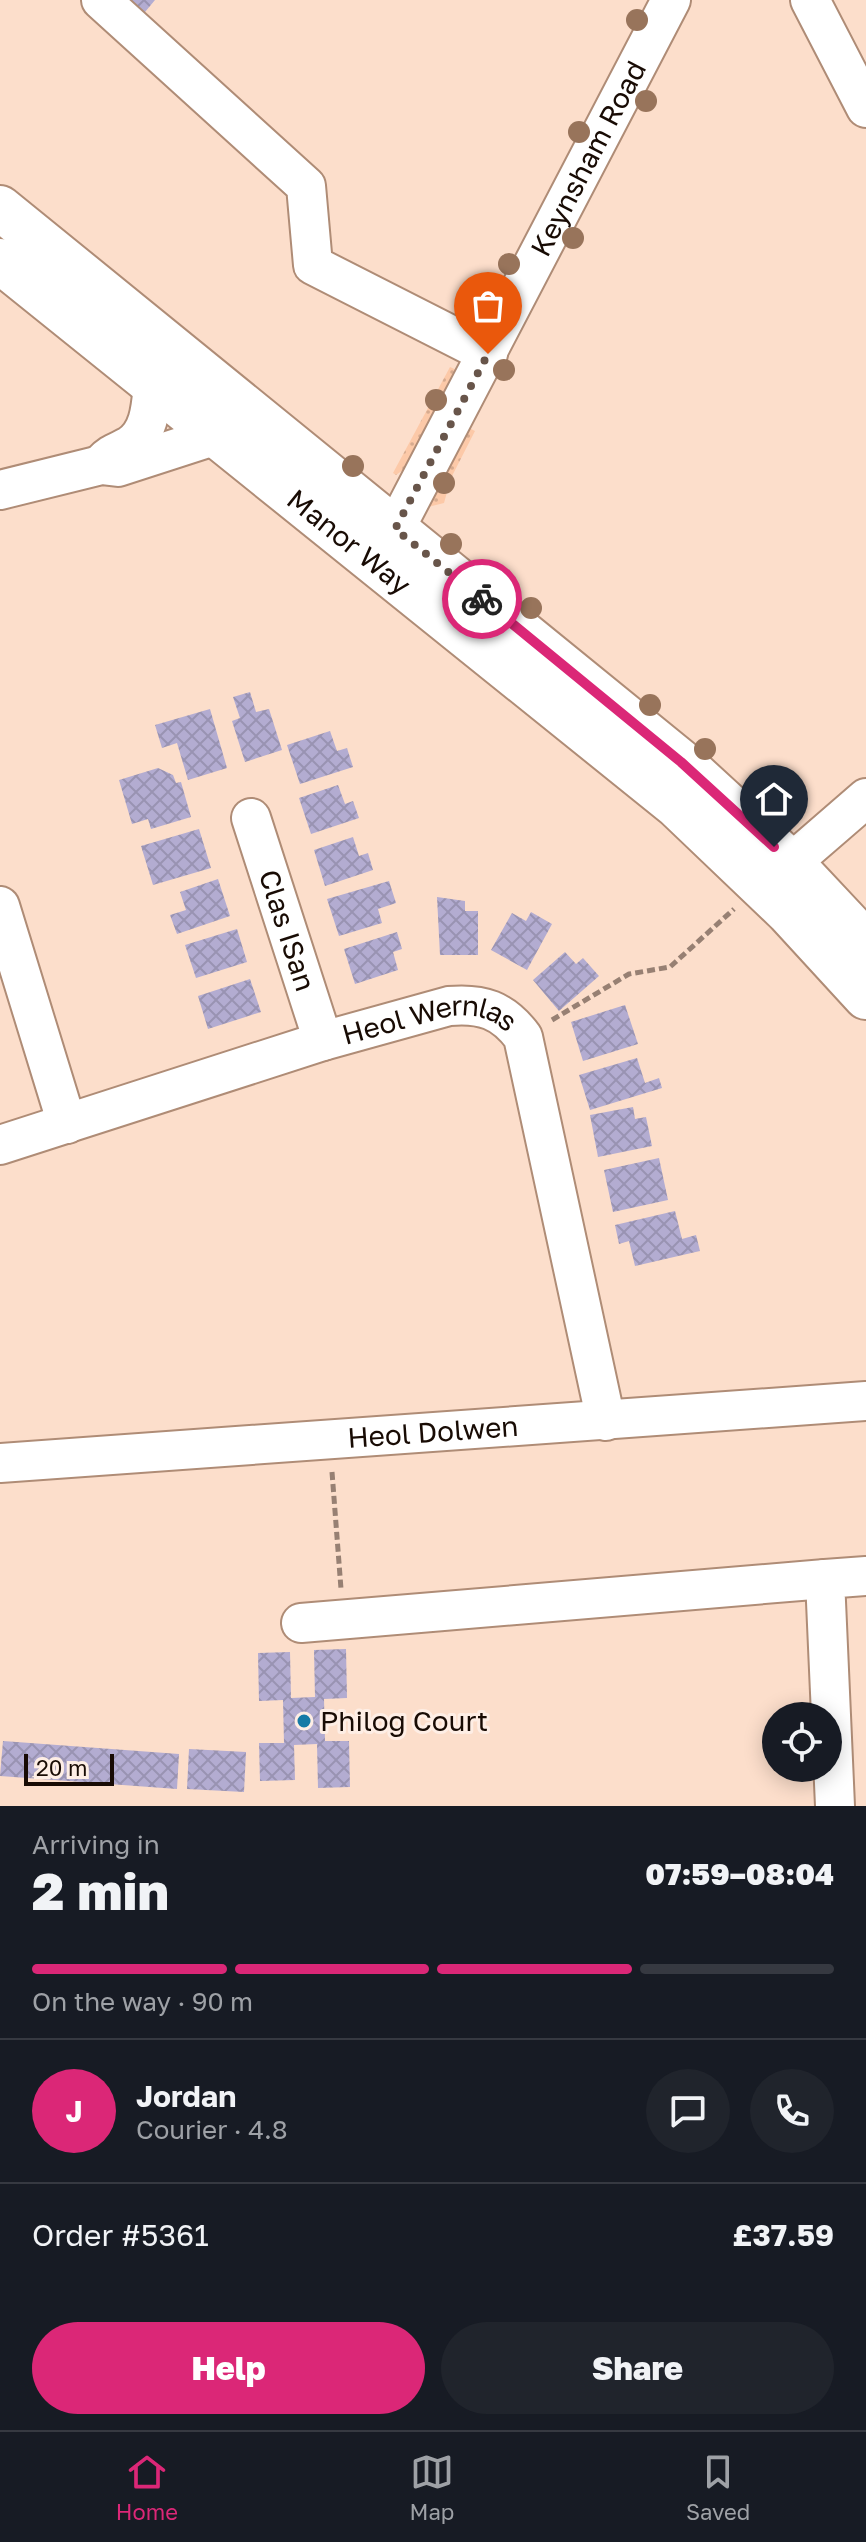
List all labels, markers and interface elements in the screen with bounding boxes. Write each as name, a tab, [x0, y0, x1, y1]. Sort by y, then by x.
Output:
street label: Keynsham Road	[523, 55, 652, 261]
pin	[454, 272, 522, 354]
icon: bag	[466, 284, 510, 328]
street label: Manor Way	[281, 482, 418, 601]
courier	[442, 559, 522, 639]
icon: bike	[460, 577, 504, 621]
pin	[740, 765, 808, 847]
icon: home	[752, 777, 796, 821]
street label: Clas ISan	[253, 865, 323, 995]
street label: Heol Wernlas	[338, 988, 525, 1051]
street label: Heol Dolwen	[346, 1409, 519, 1454]
map controls	[762, 1702, 842, 1782]
button: locate	[762, 1702, 842, 1782]
place label: Philog Court	[320, 1704, 488, 1737]
marker: Philog Court	[295, 1712, 313, 1730]
scale bar	[24, 1750, 114, 1786]
text: 20 m	[36, 1754, 87, 1781]
text: Arriving in	[32, 1829, 160, 1860]
text: 07:59–08:04	[645, 1856, 834, 1892]
text: 2 min	[32, 1859, 169, 1921]
text: On the way · 90 m	[32, 1986, 253, 2017]
button: chat	[646, 2069, 730, 2153]
button: phone	[750, 2069, 834, 2153]
text: Jordan	[136, 2078, 236, 2114]
text: J	[65, 2093, 83, 2129]
text: Courier · 4.8	[136, 2114, 288, 2145]
text: Order #5361	[32, 2217, 209, 2253]
text: £37.59	[733, 2217, 834, 2253]
button: Help	[32, 2322, 425, 2414]
button: Share	[441, 2322, 834, 2414]
tab: Home	[116, 2450, 178, 2525]
tab: Map	[410, 2450, 454, 2525]
tab: Saved	[686, 2450, 750, 2525]

